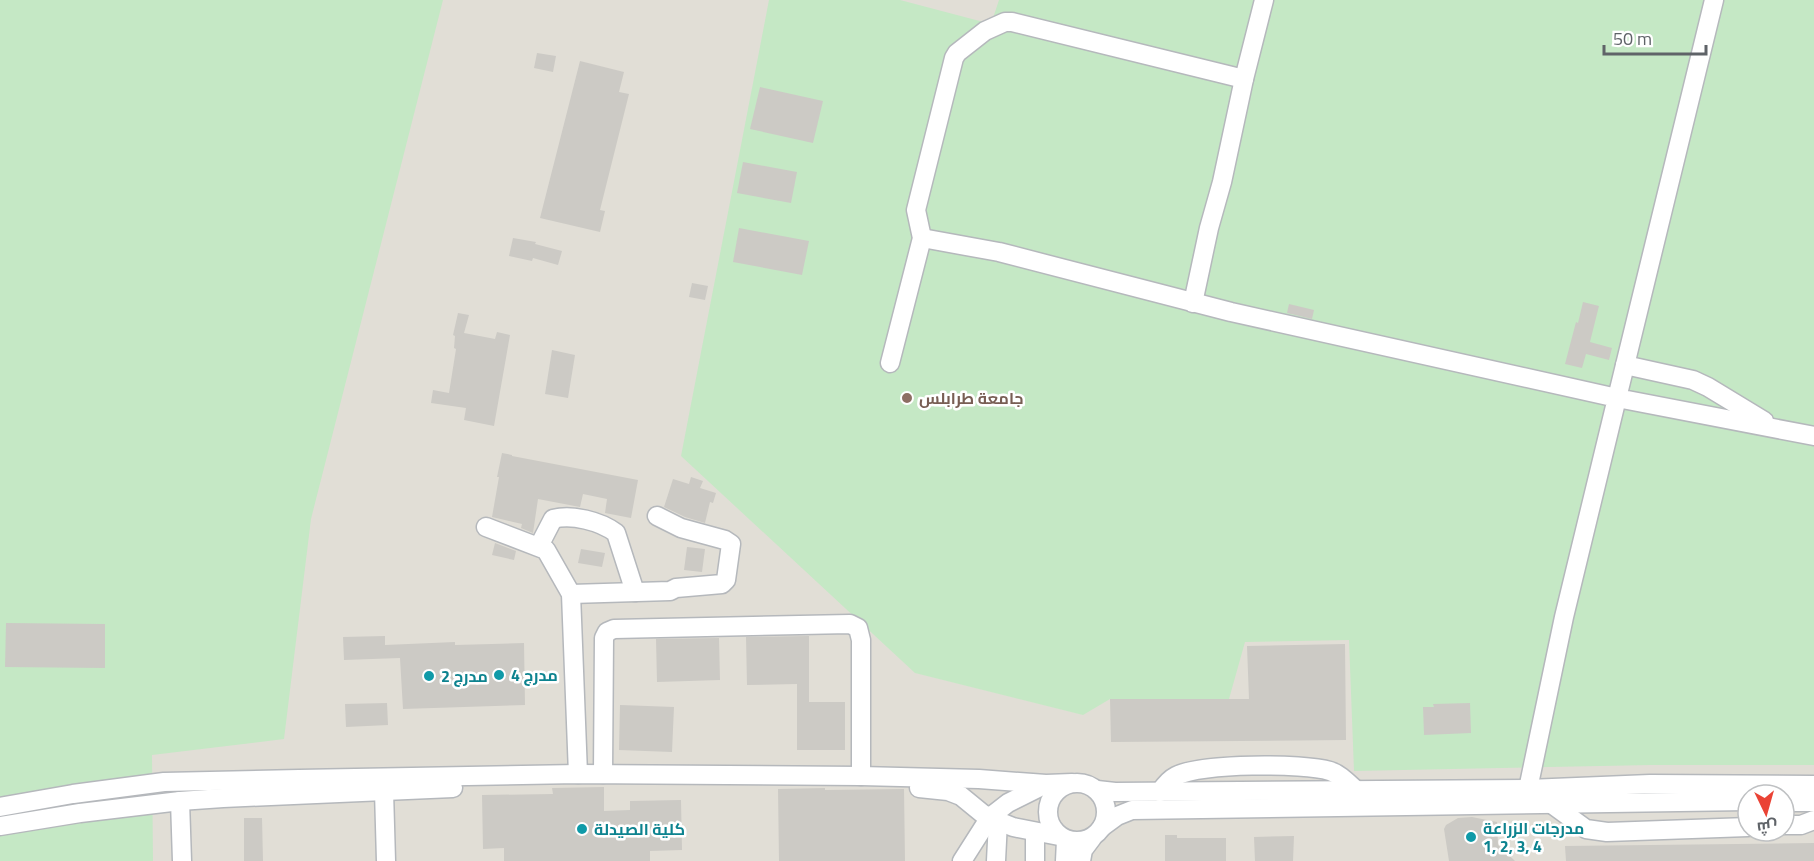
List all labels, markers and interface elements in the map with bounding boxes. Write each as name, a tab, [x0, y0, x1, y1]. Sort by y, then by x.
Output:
scale bar	[1604, 18, 1706, 56]
text: 50 m	[1613, 25, 1652, 52]
place label: جامعة طرابلس	[919, 386, 1024, 410]
marker: جامعة طرابلس	[900, 391, 914, 405]
place label: مدرج 4	[511, 663, 558, 687]
place label: مدرج 2	[441, 664, 488, 688]
marker: مدرج 4	[492, 668, 506, 682]
marker: مدرج 2	[422, 669, 436, 683]
north arrow	[1736, 783, 1796, 843]
text: ش	[1756, 815, 1779, 841]
place label: مدرجات الزراعة 1, 2, 3, 4	[1483, 816, 1584, 858]
place label: كلية الصيدلة	[594, 817, 685, 841]
marker: كلية الصيدلة	[575, 822, 589, 836]
marker: مدرجات الزراعة 1, 2, 3, 4	[1464, 830, 1478, 844]

